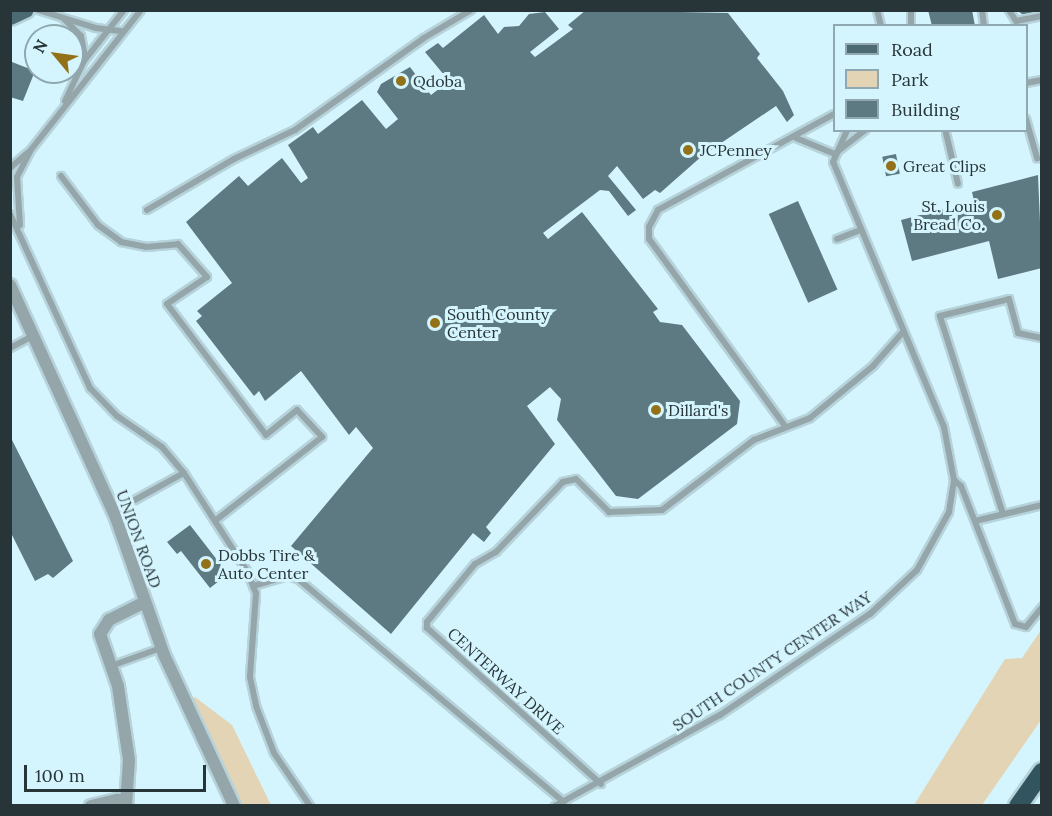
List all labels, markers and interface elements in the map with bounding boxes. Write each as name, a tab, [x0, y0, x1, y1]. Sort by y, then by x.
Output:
north arrow	[24, 24, 84, 84]
legend	[833, 24, 1028, 132]
text: N	[28, 36, 52, 57]
text: Road	[891, 38, 933, 61]
text: Park	[891, 68, 928, 91]
place label: Qdoba	[413, 71, 462, 91]
marker: Qdoba	[394, 74, 408, 88]
text: Building	[891, 98, 959, 121]
place label: JCPenney	[700, 140, 772, 160]
marker: JCPenney	[681, 143, 695, 157]
place label: Great Clips	[903, 156, 986, 176]
marker: Great Clips	[884, 159, 898, 173]
place label: St. Louis Bread Co.	[913, 196, 985, 234]
marker: St. Louis Bread Co.	[990, 208, 1004, 222]
place label: South County Center	[447, 304, 549, 342]
marker: South County Center	[428, 316, 442, 330]
place label: Dillard's	[668, 400, 728, 420]
marker: Dillard's	[649, 403, 663, 417]
street label: UNION ROAD	[112, 487, 166, 591]
place label: Dobbs Tire & Auto Center	[218, 545, 315, 583]
marker: Dobbs Tire & Auto Center	[199, 557, 213, 571]
street label: SOUTH COUNTY CENTER WAY	[669, 587, 875, 735]
street label: CENTERWAY DRIVE	[444, 624, 568, 738]
scale bar	[27, 753, 208, 791]
text: 100 m	[35, 764, 85, 787]

